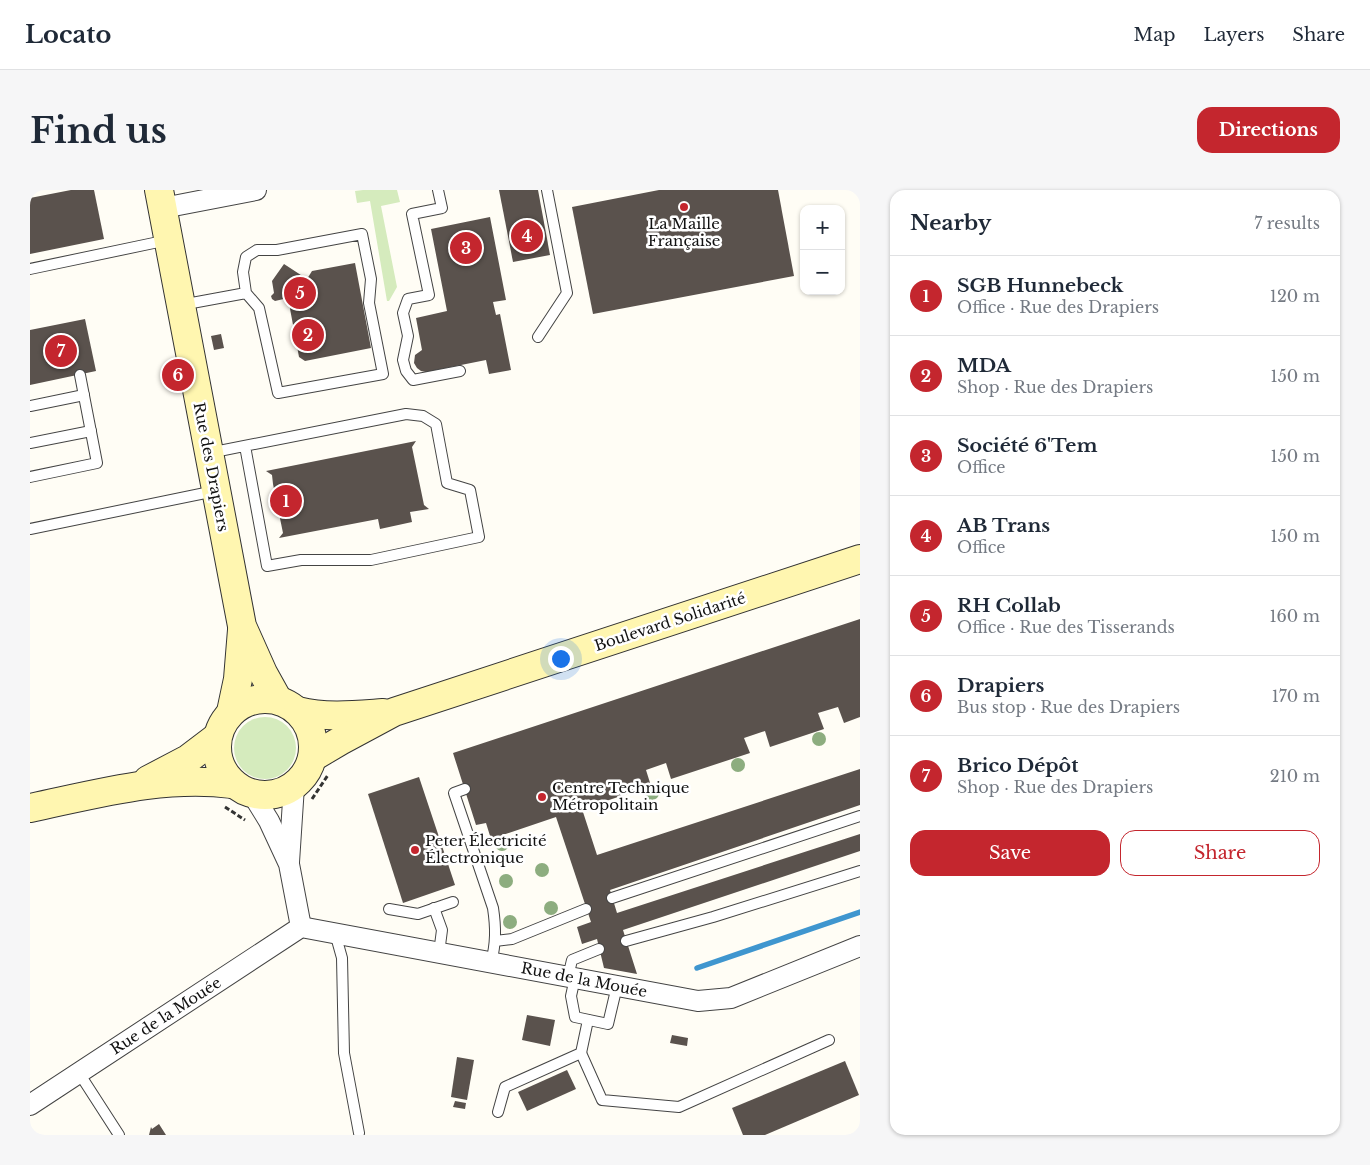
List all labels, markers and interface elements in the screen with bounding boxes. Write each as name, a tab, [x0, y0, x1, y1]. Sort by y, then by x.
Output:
text: Locato	[25, 20, 111, 49]
text: Map	[1134, 24, 1175, 46]
text: Layers	[1203, 24, 1264, 46]
text: Share	[1292, 24, 1345, 46]
button: Directions	[1197, 107, 1340, 153]
text: Find us	[30, 109, 167, 152]
marker: La Maille Française	[678, 201, 690, 213]
map controls	[800, 205, 845, 295]
button: +	[800, 205, 845, 250]
text: Nearby	[910, 210, 991, 236]
text: 7 results	[1254, 213, 1320, 233]
place label: La Maille Française	[648, 214, 720, 250]
pin: 4	[511, 217, 543, 255]
pin: 3	[450, 229, 482, 267]
button: −	[800, 250, 845, 295]
pin: 5	[284, 274, 316, 312]
text: SGB Hunnebeck	[957, 274, 1123, 297]
text: 1	[923, 286, 929, 306]
text: 120 m	[1270, 286, 1320, 306]
text: Office · Rue des Drapiers	[957, 297, 1159, 317]
pin: 2	[292, 316, 324, 354]
pin: 7	[45, 332, 77, 370]
text: MDA	[957, 354, 1011, 377]
pin: 6	[162, 356, 194, 394]
text: 2	[921, 366, 931, 386]
text: 150 m	[1271, 366, 1320, 386]
text: Shop · Rue des Drapiers	[957, 377, 1153, 397]
street label: Rue des Drapiers	[190, 401, 233, 533]
text: Société 6'Tem	[957, 434, 1097, 457]
text: 3	[921, 446, 931, 466]
text: 150 m	[1271, 446, 1320, 466]
text: Office	[957, 457, 1005, 477]
pin: 1	[270, 482, 302, 520]
text: AB Trans	[957, 514, 1050, 537]
text: 4	[921, 526, 931, 546]
text: 150 m	[1271, 526, 1320, 546]
text: Office	[957, 537, 1005, 557]
street label: Boulevard Solidarité	[592, 588, 748, 655]
text: RH Collab	[957, 594, 1061, 617]
text: 5	[921, 606, 931, 626]
text: 160 m	[1269, 606, 1320, 626]
text: Office · Rue des Tisserands	[957, 617, 1175, 637]
your location	[548, 646, 574, 672]
text: Drapiers	[957, 674, 1044, 697]
text: 6	[921, 686, 931, 706]
text: 170 m	[1272, 686, 1320, 706]
text: Bus stop · Rue des Drapiers	[957, 697, 1180, 717]
text: Brico Dépôt	[957, 754, 1078, 777]
text: 7	[922, 766, 930, 786]
text: 210 m	[1270, 766, 1320, 786]
text: Shop · Rue des Drapiers	[957, 777, 1153, 797]
place label: Centre Technique Métropolitain	[552, 778, 689, 814]
marker: Centre Technique Métropolitain	[536, 791, 548, 803]
button: Save	[910, 830, 1110, 876]
button: Share	[1120, 830, 1320, 876]
place label: Peter Électricité Électronique	[425, 831, 547, 867]
marker: Peter Électricité Électronique	[409, 844, 421, 856]
street label: Rue de la Mouée	[519, 958, 649, 1001]
street label: Rue de la Mouée	[107, 973, 225, 1058]

